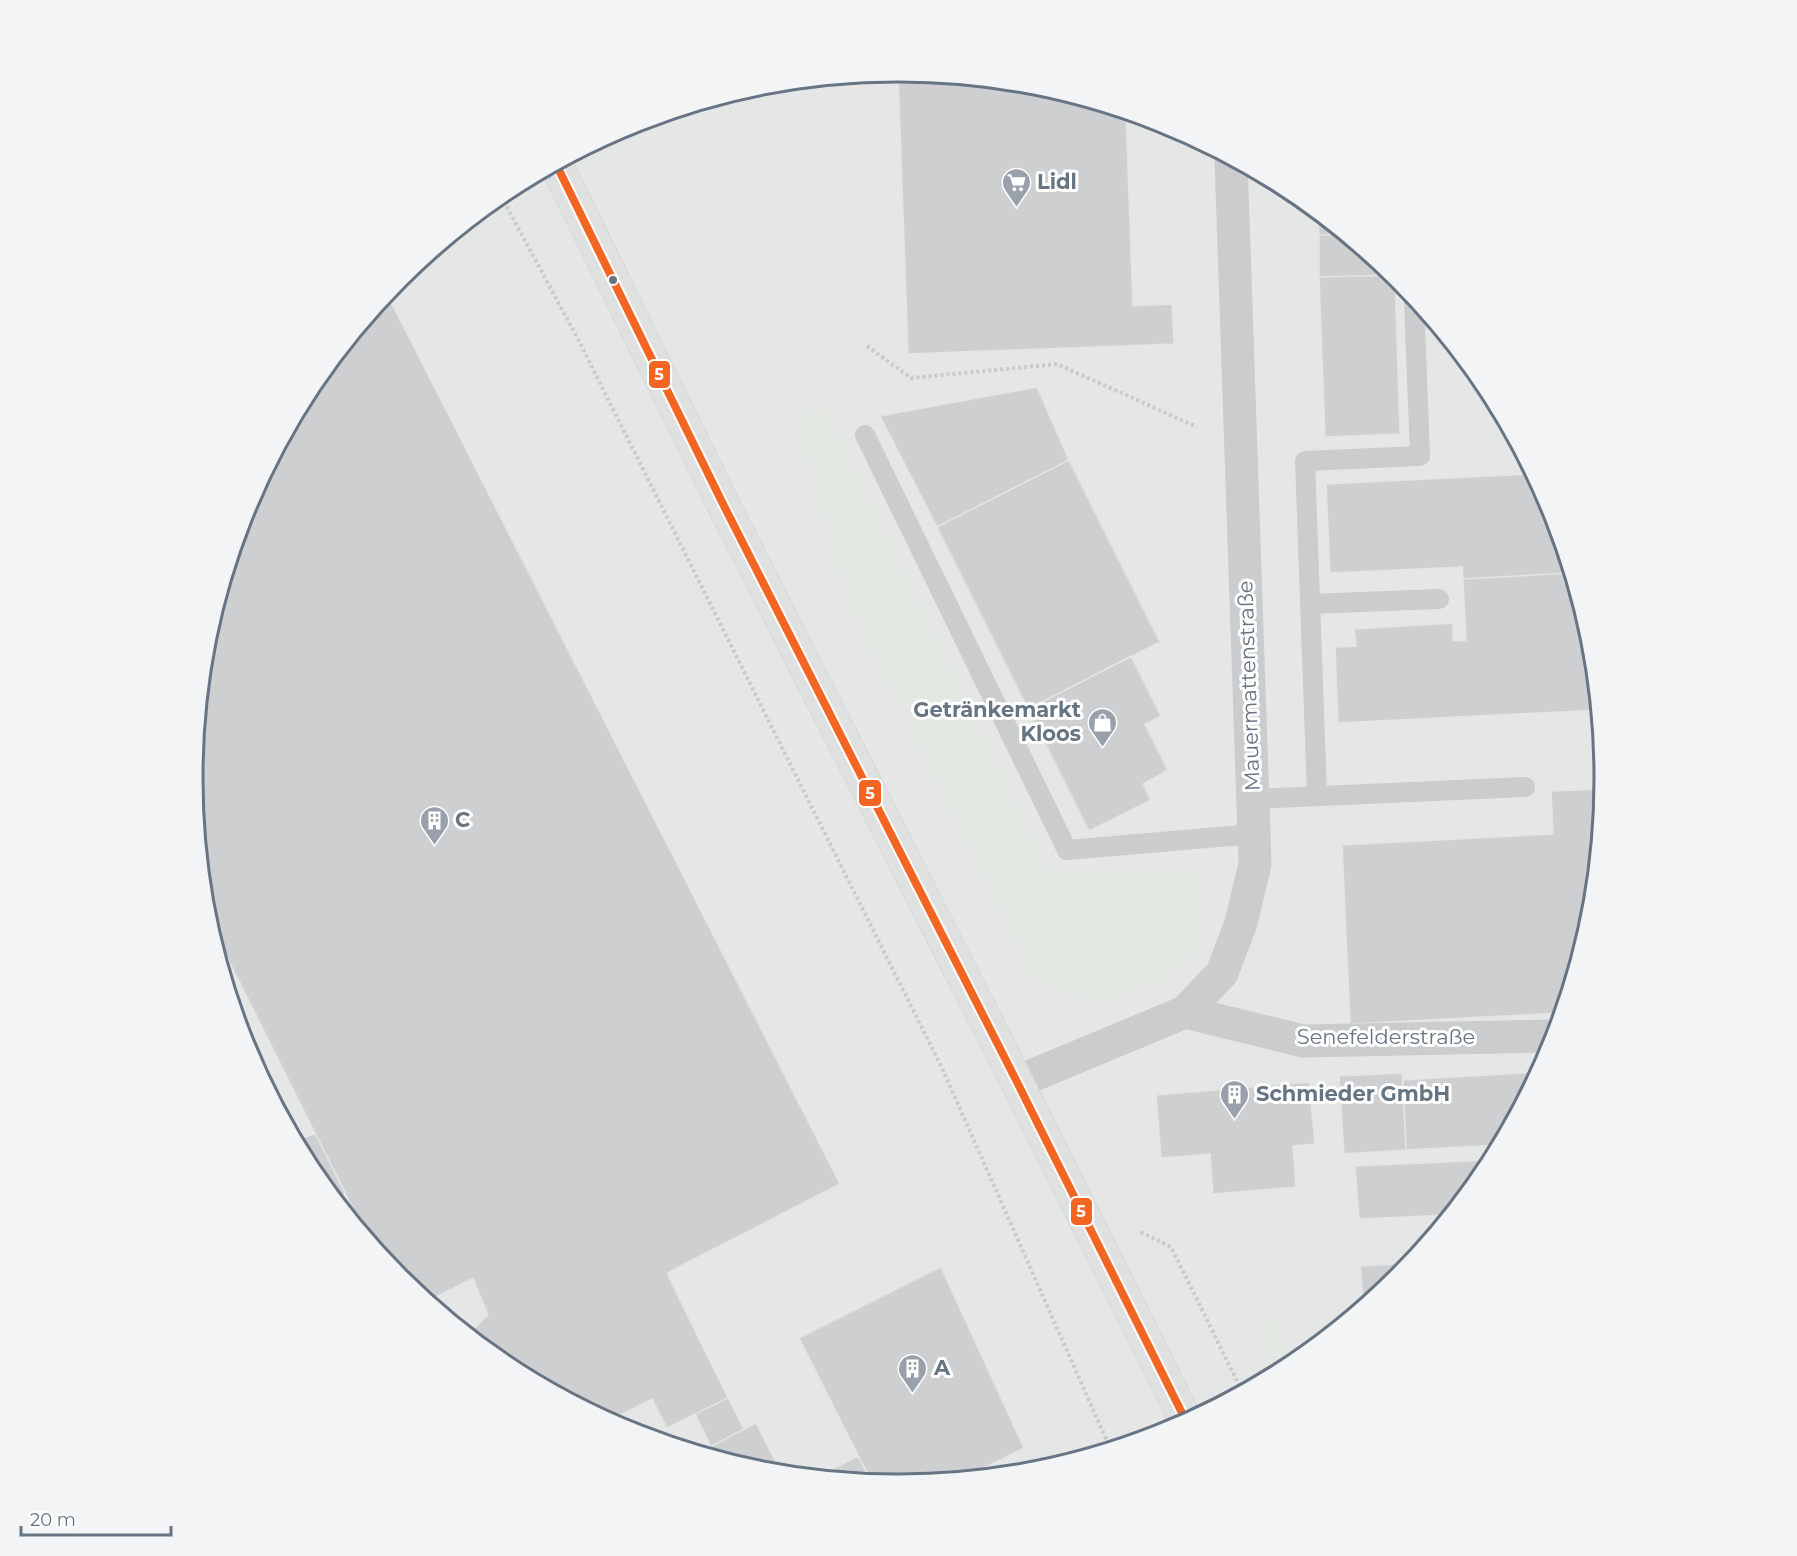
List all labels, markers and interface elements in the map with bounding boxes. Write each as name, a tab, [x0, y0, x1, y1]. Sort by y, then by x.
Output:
supermarket icon: Lidl	[1000, 166, 1032, 208]
place label: Lidl	[1037, 169, 1077, 194]
unlabelled marker	[607, 274, 619, 286]
line badge: 5	[648, 360, 671, 389]
text: 5	[654, 365, 664, 384]
street label: Mauermattenstraße	[1232, 580, 1265, 792]
place label: Getränkemarkt Kloos	[913, 697, 1081, 746]
shop icon: Getränkemarkt Kloos	[1086, 706, 1118, 748]
line badge: 5	[858, 779, 882, 807]
text: 5	[865, 784, 875, 803]
building icon: C	[418, 804, 450, 846]
place label: C	[455, 807, 470, 832]
street label: Senefelderstraße	[1297, 1024, 1475, 1049]
building icon: Schmieder GmbH	[1219, 1078, 1251, 1120]
place label: Schmieder GmbH	[1256, 1081, 1450, 1106]
line badge: 5	[1070, 1197, 1093, 1226]
text: 5	[1076, 1202, 1086, 1221]
building icon: A	[897, 1352, 929, 1394]
place label: A	[933, 1355, 951, 1380]
scale bar	[21, 1499, 171, 1537]
text: 20 m	[30, 1509, 76, 1531]

